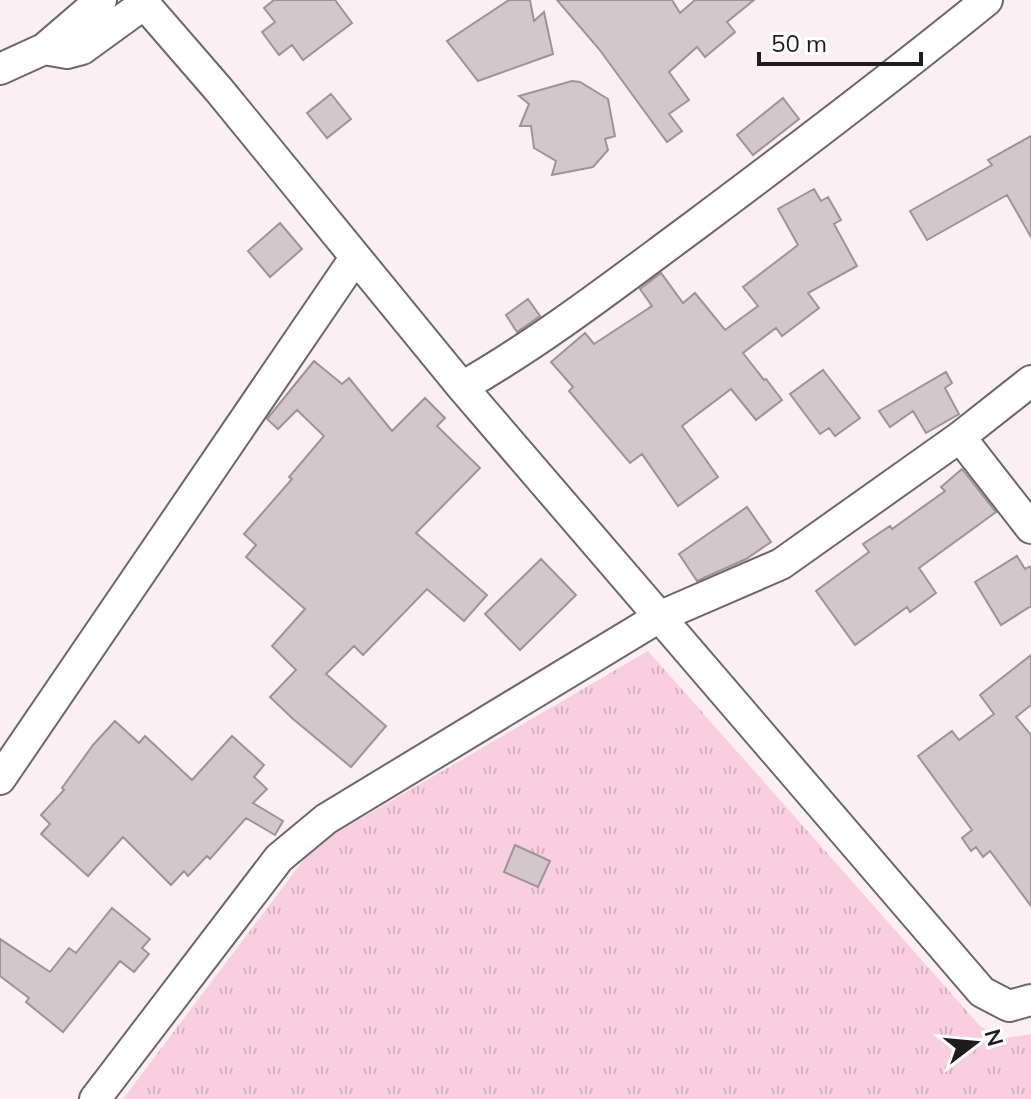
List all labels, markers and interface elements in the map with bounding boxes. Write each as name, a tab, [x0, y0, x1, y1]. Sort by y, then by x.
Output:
scale bar	[759, 16, 921, 66]
text: 50 m	[771, 28, 827, 58]
north arrow	[935, 1003, 1015, 1083]
text: N	[978, 1026, 1010, 1049]

